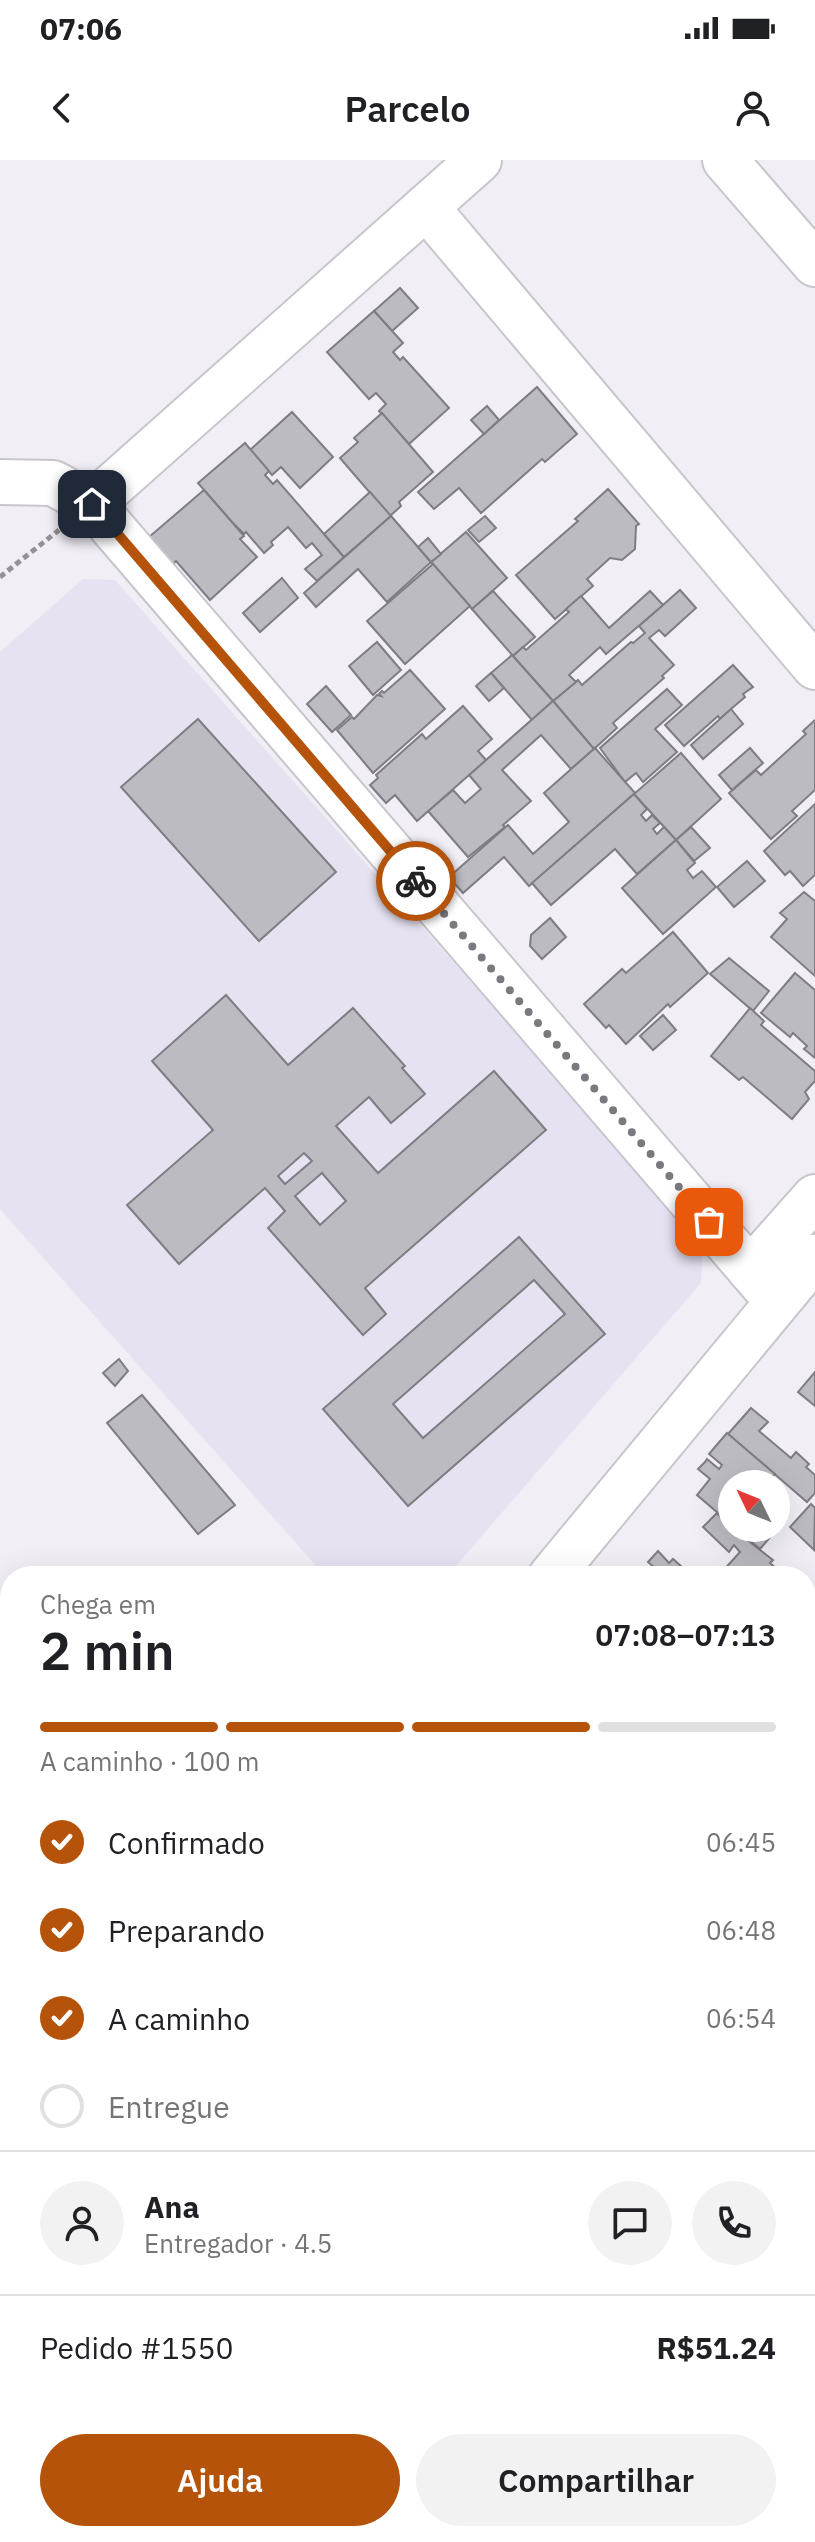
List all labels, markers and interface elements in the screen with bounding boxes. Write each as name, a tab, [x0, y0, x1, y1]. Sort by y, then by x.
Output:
text: 07:06	[40, 9, 122, 48]
text: Parcelo	[345, 85, 470, 132]
icon: back	[40, 86, 84, 130]
icon: person	[731, 86, 775, 130]
pin	[58, 470, 126, 538]
icon: home	[70, 482, 114, 526]
courier	[376, 841, 456, 921]
icon: bike	[394, 859, 438, 903]
pin	[675, 1188, 743, 1256]
icon: bag	[687, 1200, 731, 1244]
north arrow	[718, 1470, 790, 1542]
map controls	[718, 1470, 790, 1542]
text: Chega em	[40, 1587, 156, 1621]
text: 07:08–07:13	[595, 1615, 776, 1654]
text: 2 min	[40, 1617, 175, 1684]
text: A caminho · 100 m	[40, 1744, 259, 1778]
icon: check	[40, 1820, 84, 1864]
text: Confirmado	[108, 1823, 265, 1862]
text: 06:45	[706, 1825, 776, 1859]
icon: check	[40, 1908, 84, 1952]
text: Preparando	[108, 1911, 265, 1950]
text: 06:48	[706, 1913, 776, 1947]
icon: check	[40, 1996, 84, 2040]
text: A caminho	[108, 1999, 250, 2038]
text: 06:54	[706, 2001, 776, 2035]
text: Entregue	[108, 2087, 230, 2126]
button: person	[40, 2181, 124, 2265]
button: chat	[588, 2181, 672, 2265]
button: phone	[692, 2181, 776, 2265]
text: Ana	[144, 2187, 200, 2226]
text: Entregador · 4.5	[144, 2226, 332, 2260]
text: Pedido #1550	[40, 2328, 234, 2367]
text: R$51.24	[656, 2328, 776, 2367]
button: Ajuda	[40, 2434, 400, 2526]
button: Compartilhar	[416, 2434, 776, 2526]

